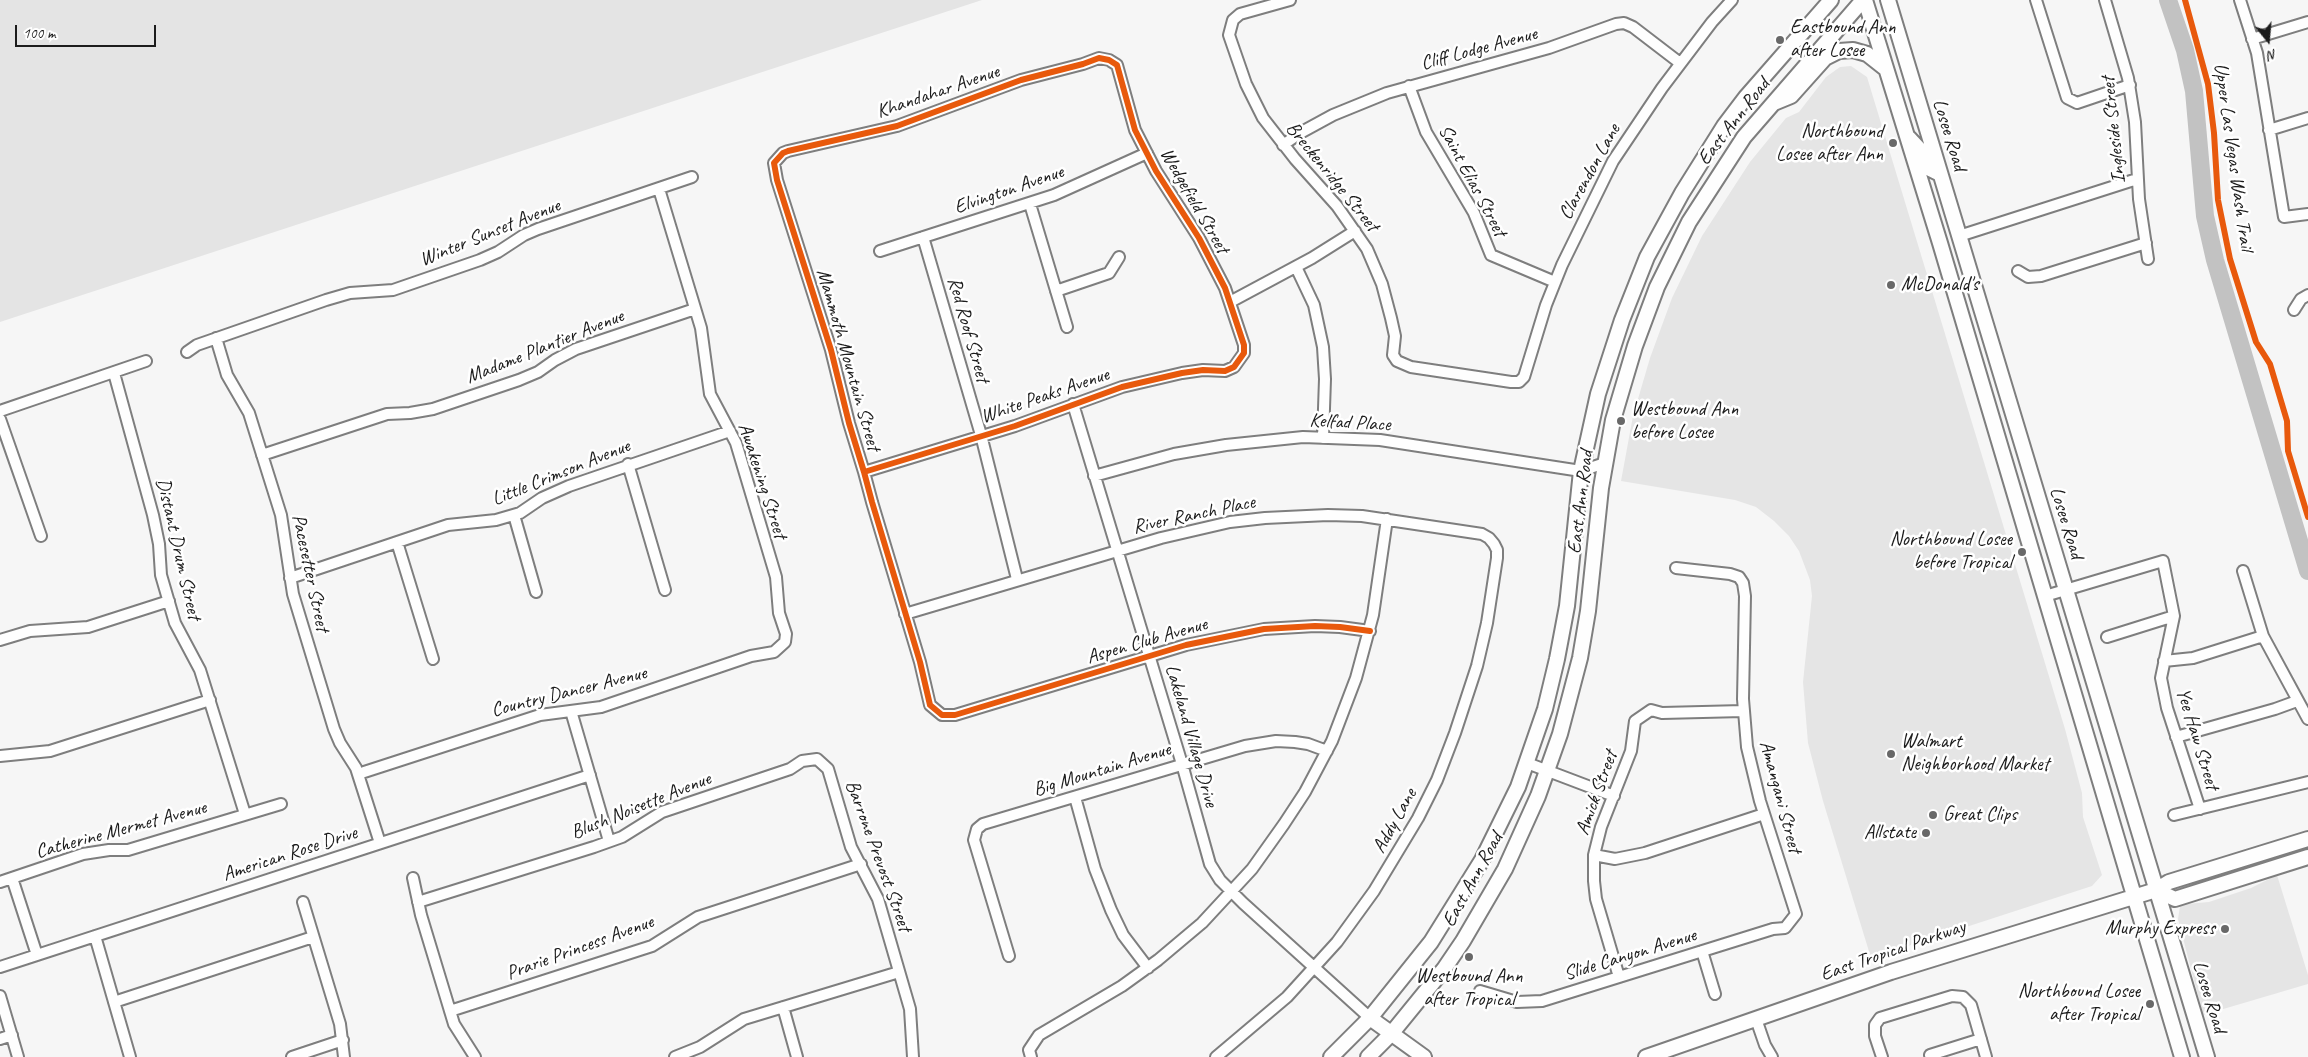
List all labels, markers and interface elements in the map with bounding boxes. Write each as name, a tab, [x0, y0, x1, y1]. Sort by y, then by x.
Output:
scale bar	[18, 15, 159, 47]
north arrow	[2243, 15, 2293, 65]
place label: Eastbound Ann after Losee	[1790, 16, 1895, 63]
street label: Cliff Lodge Avenue	[1418, 22, 1540, 76]
text: 100 m	[23, 24, 55, 43]
marker: Eastbound Ann after Losee	[1774, 34, 1786, 46]
text: N	[2266, 45, 2279, 64]
street label: Khandahar Avenue	[873, 60, 1003, 124]
street label: Upper Las Vegas Wash Trail	[2208, 62, 2258, 252]
street label: East Ann Road	[1693, 74, 1775, 170]
street label: Ingleside Street	[2096, 75, 2132, 185]
street label: Losee Road	[1927, 96, 1971, 174]
street label: Breckenridge Street	[1280, 117, 1384, 237]
street label: Clarendon Lane	[1554, 120, 1626, 224]
place label: Northbound Losee after Ann	[1776, 120, 1883, 167]
street label: Saint Elias Street	[1432, 121, 1512, 241]
marker: Northbound Losee after Ann	[1887, 137, 1899, 149]
street label: Wedgefield Street	[1154, 144, 1234, 258]
street label: Elvington Avenue	[951, 160, 1067, 220]
street label: Winter Sunset Avenue	[416, 194, 564, 272]
street label: Mammoth Mountain Street	[811, 266, 885, 454]
place label: McDonald's	[1901, 273, 1979, 297]
street label: Red Roof Street	[941, 274, 995, 386]
marker: McDonald's	[1885, 279, 1897, 291]
street label: Madame Plantier Avenue	[463, 304, 627, 390]
street label: White Peaks Avenue	[978, 363, 1112, 429]
place label: Westbound Ann before Losee	[1631, 398, 1738, 445]
street label: Kelfad Place	[1309, 409, 1391, 437]
marker: Westbound Ann before Losee	[1615, 415, 1627, 427]
street label: Awakening Street	[732, 420, 792, 542]
street label: Little Crimson Avenue	[488, 434, 634, 512]
street label: East Ann Road	[1563, 449, 1599, 555]
street label: Distant Drum Street	[150, 476, 206, 622]
street label: Losee Road	[2044, 484, 2088, 562]
street label: River Ranch Place	[1131, 490, 1257, 540]
street label: Pacesetter Street	[286, 512, 334, 634]
place label: Northbound Losee before Tropical	[1890, 528, 2012, 575]
marker: Northbound Losee before Tropical	[2016, 546, 2028, 558]
street label: Aspen Club Avenue	[1084, 612, 1210, 670]
street label: Country Dancer Avenue	[489, 661, 649, 723]
street label: Lakeland Village Drive	[1159, 662, 1223, 810]
street label: Yee Haw Street	[2170, 685, 2224, 793]
place label: Walmart Neighborhood Market	[1901, 730, 2049, 777]
street label: Big Mountain Avenue	[1030, 738, 1174, 802]
street label: Amangani Street	[1753, 738, 1807, 856]
street label: Amick Street	[1571, 748, 1623, 838]
marker: Walmart Neighborhood Market	[1885, 748, 1897, 760]
street label: Blush Noisette Avenue	[568, 767, 714, 845]
street label: Barrone Prevost Street	[839, 777, 917, 935]
street label: Addy Lane	[1367, 784, 1423, 858]
street label: Catherine Mermet Avenue	[33, 796, 209, 864]
place label: Great Clips	[1943, 803, 2017, 827]
marker: Great Clips	[1927, 809, 1939, 821]
street label: American Rose Drive	[220, 821, 360, 887]
place label: Allstate	[1864, 821, 1916, 845]
marker: Allstate	[1920, 827, 1932, 839]
street label: East Ann Road	[1437, 829, 1509, 931]
street label: Prarie Princess Avenue	[503, 910, 657, 986]
street label: East Tropical Parkway	[1817, 915, 1969, 987]
place label: Murphy Express	[2105, 917, 2215, 941]
street label: Slide Canyon Avenue	[1561, 923, 1699, 987]
marker: Murphy Express	[2219, 923, 2231, 935]
marker: Westbound Ann after Tropical	[1463, 951, 1475, 963]
street label: Losee Road	[2187, 958, 2231, 1036]
place label: Westbound Ann after Tropical	[1415, 965, 1523, 1012]
place label: Northbound Losee after Tropical	[2018, 980, 2140, 1027]
marker: Northbound Losee after Tropical	[2144, 998, 2156, 1010]

